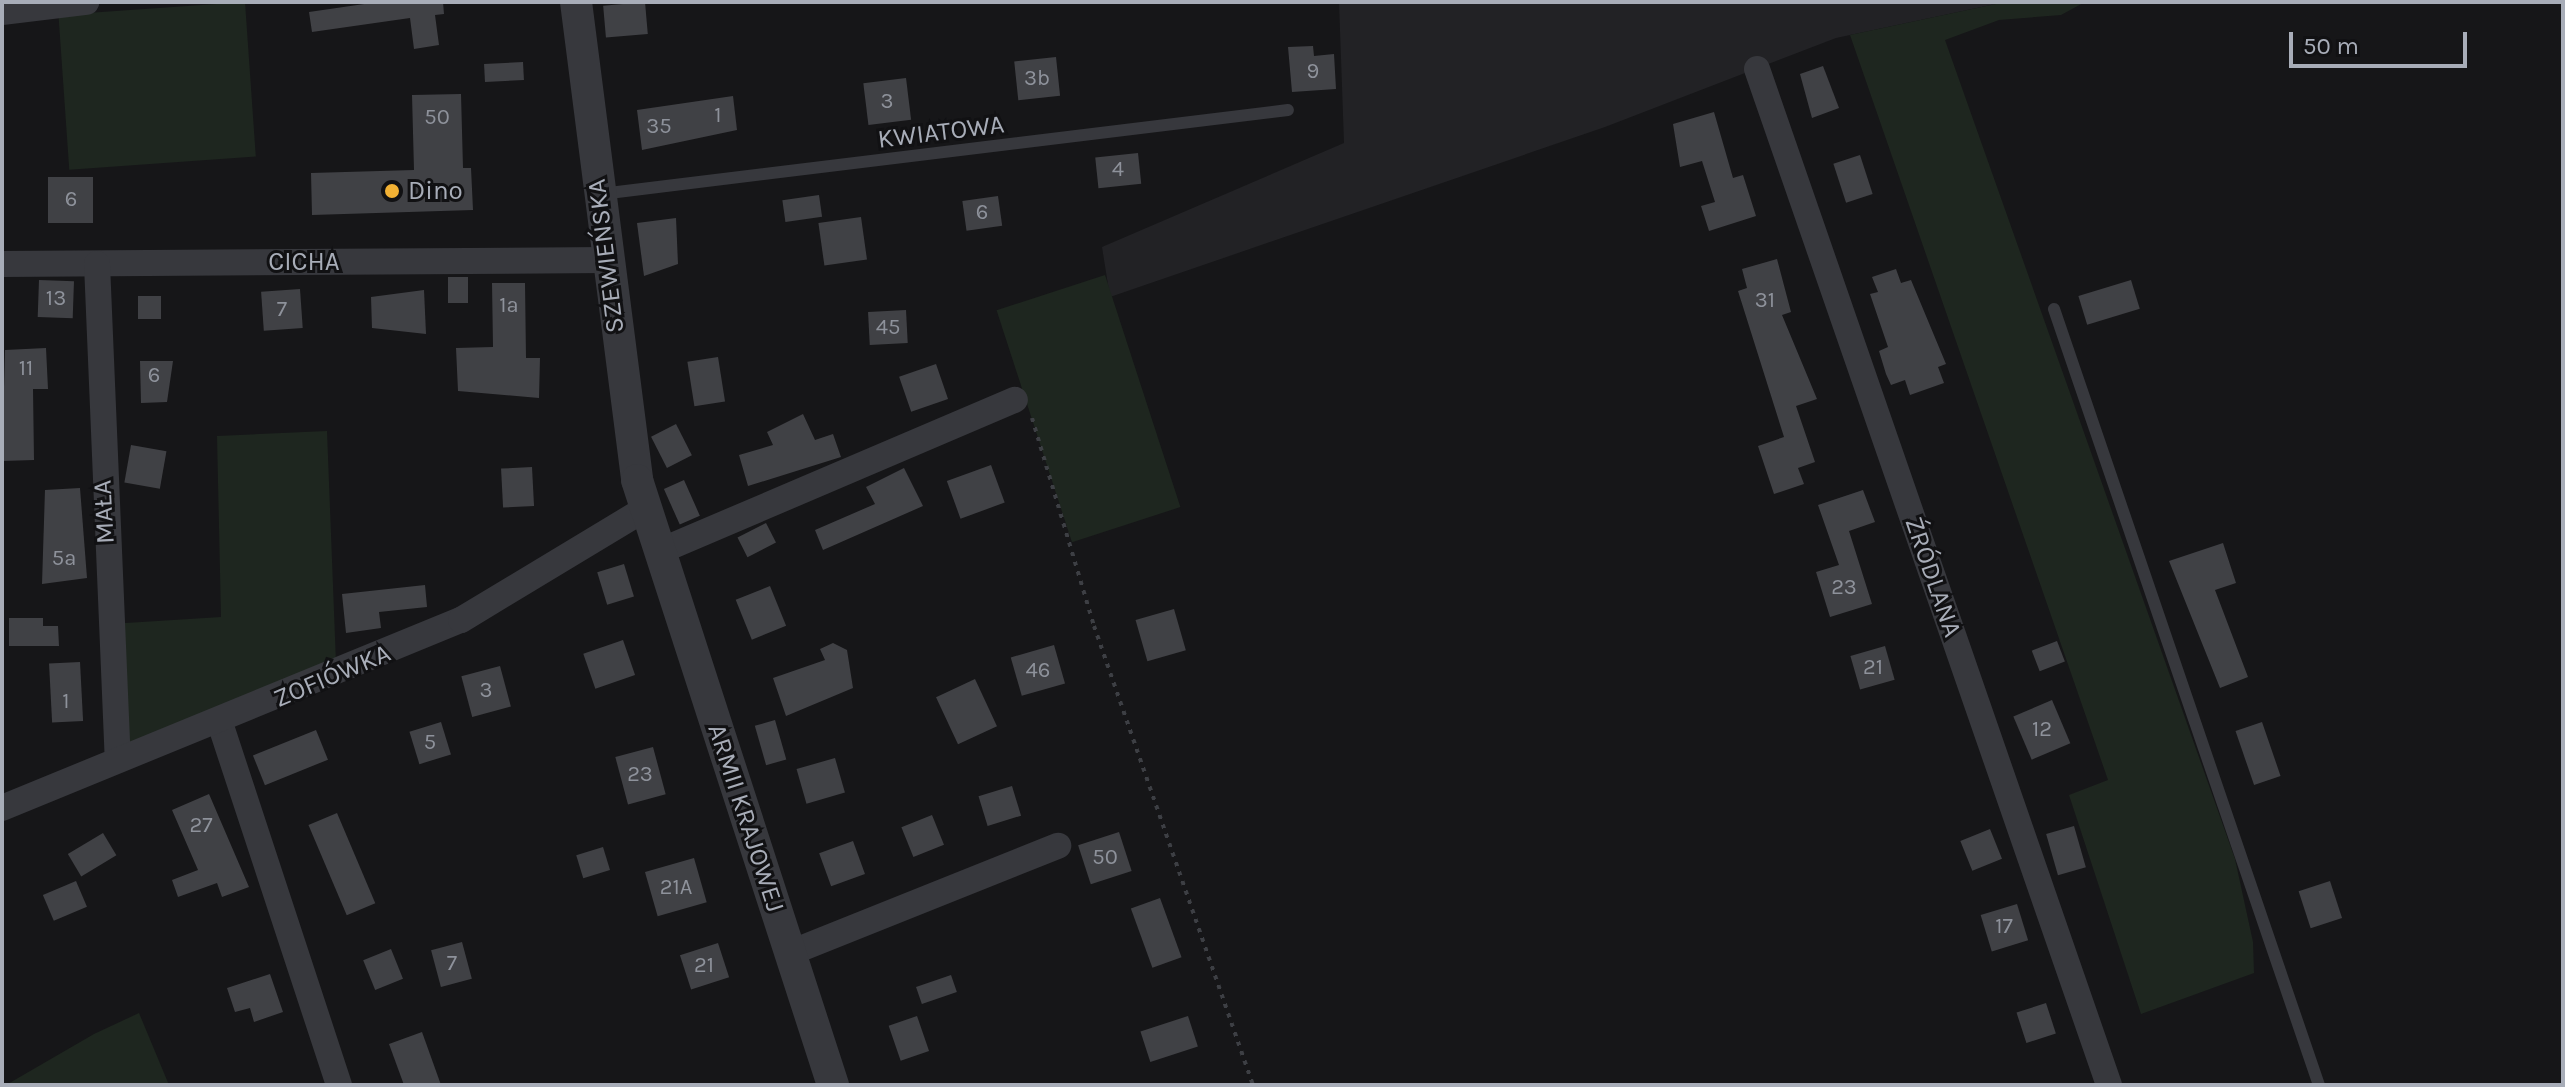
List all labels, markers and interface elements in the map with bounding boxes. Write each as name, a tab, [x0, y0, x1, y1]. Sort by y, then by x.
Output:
scale bar	[2293, 16, 2471, 66]
text: 50 m	[2303, 32, 2359, 60]
house number: 9	[1307, 59, 1319, 85]
house number: 3b	[1024, 66, 1050, 92]
house number: 3	[881, 89, 893, 115]
house number: 1	[714, 103, 722, 129]
house number: 50	[424, 105, 450, 131]
street label: KWIATOWA	[876, 109, 1006, 155]
house number: 35	[646, 114, 672, 140]
house number: 4	[1112, 157, 1124, 183]
place label: Dino	[408, 175, 463, 207]
street label: SZEWIEŃSKA	[581, 177, 631, 335]
marker: Dino	[383, 182, 401, 200]
house number: 6	[65, 187, 77, 213]
house number: 6	[976, 200, 988, 226]
street label: CICHA	[268, 246, 340, 278]
house number: 13	[46, 286, 66, 312]
house number: 31	[1755, 288, 1775, 314]
house number: 1a	[499, 293, 519, 319]
house number: 7	[277, 297, 287, 323]
house number: 45	[876, 315, 900, 341]
house number: 11	[19, 356, 33, 382]
house number: 6	[148, 363, 160, 389]
street label: MAŁA	[87, 479, 121, 545]
street label: ŹRÓDLANA	[1898, 513, 1968, 641]
house number: 5a	[52, 546, 76, 572]
house number: 23	[1831, 575, 1857, 601]
street label: ZOFIÓWKA	[269, 637, 395, 715]
house number: 21	[1863, 655, 1883, 681]
house number: 46	[1026, 658, 1050, 684]
house number: 3	[480, 678, 492, 704]
house number: 1	[62, 689, 70, 715]
house number: 12	[2032, 717, 2052, 743]
street label: ARMII KRAJOWEJ	[701, 720, 791, 916]
house number: 5	[424, 730, 436, 756]
house number: 23	[627, 762, 653, 788]
house number: 27	[189, 813, 213, 839]
house number: 50	[1092, 845, 1118, 871]
house number: 21A	[660, 875, 692, 901]
house number: 17	[1995, 914, 2013, 940]
house number: 7	[447, 951, 457, 977]
house number: 21	[694, 953, 714, 979]

